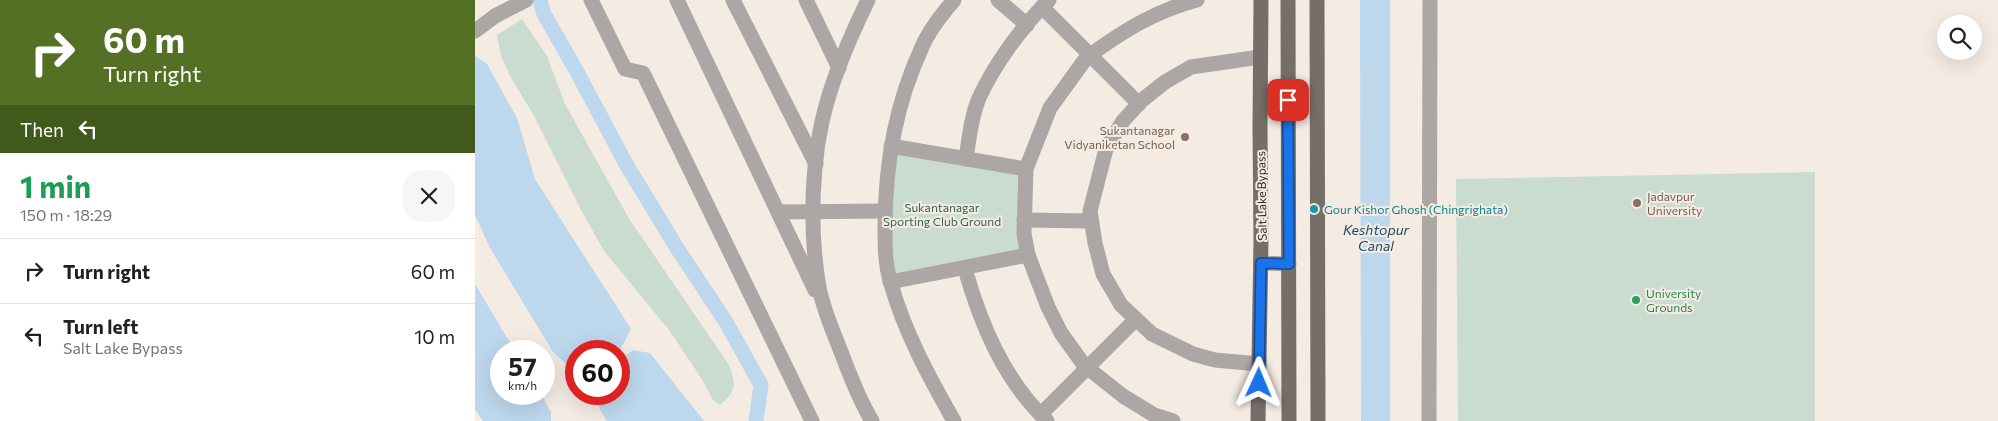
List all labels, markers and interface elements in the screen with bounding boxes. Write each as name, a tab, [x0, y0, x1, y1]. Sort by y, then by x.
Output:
map controls	[1937, 15, 1982, 60]
button: search	[1937, 15, 1982, 60]
text: 60 m	[103, 17, 185, 60]
icon: right	[20, 20, 85, 85]
text: Turn right	[103, 60, 201, 87]
pin	[1267, 79, 1309, 121]
icon: arrive	[1274, 86, 1302, 114]
icon: left	[74, 115, 102, 143]
text: Then	[20, 118, 64, 141]
place label: Sukantanagar Vidyaniketan School	[1064, 123, 1175, 151]
marker: Sukantanagar Vidyaniketan School	[1179, 131, 1191, 143]
street label: Salt Lake Bypass	[1253, 151, 1269, 241]
text: 1 min	[20, 167, 91, 204]
button: close	[403, 170, 455, 222]
place label: Jadavpur University	[1647, 189, 1702, 217]
marker: Jadavpur University	[1631, 197, 1643, 209]
park label: Sukantanagar Sporting Club Ground	[883, 200, 1001, 228]
place label: Gour Kishor Ghosh (Chingrighata)	[1324, 202, 1508, 216]
marker: Gour Kishor Ghosh (Chingrighata)	[1308, 203, 1320, 215]
text: 150 m · 18:29	[20, 205, 112, 224]
water label: Keshtopur Canal	[1343, 221, 1410, 254]
icon: right	[20, 257, 48, 285]
text: Turn right	[63, 260, 150, 283]
text: 60 m	[411, 260, 455, 283]
place label: University Grounds	[1646, 286, 1701, 314]
marker: University Grounds	[1630, 294, 1642, 306]
text: Turn left	[63, 315, 138, 338]
icon: left	[20, 322, 48, 350]
text: 10 m	[414, 325, 455, 348]
text: Salt Lake Bypass	[63, 338, 183, 357]
speed limit sign: 60	[565, 340, 630, 405]
text: 57	[508, 351, 537, 381]
position arrow	[1232, 356, 1284, 408]
text: km/h	[508, 378, 537, 392]

